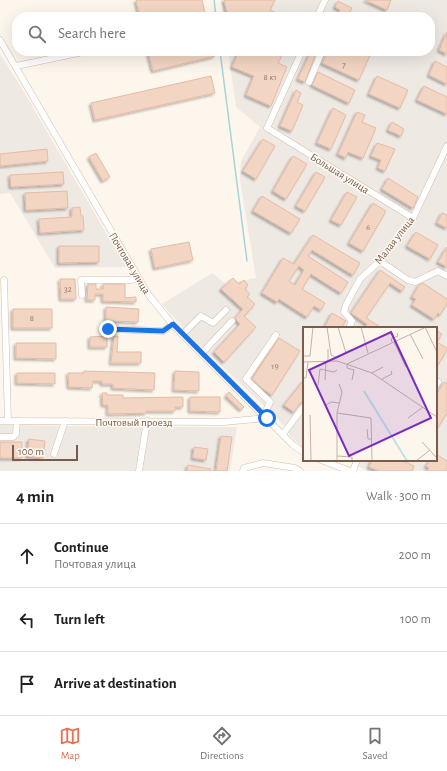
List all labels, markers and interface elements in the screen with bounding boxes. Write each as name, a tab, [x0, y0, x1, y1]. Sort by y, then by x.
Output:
search box	[12, 12, 435, 56]
icon: search	[26, 23, 48, 45]
text: Search here	[58, 26, 126, 41]
house number: 7	[342, 61, 346, 70]
house number: 8 к1	[264, 73, 276, 82]
street label: Большая улица	[308, 151, 371, 196]
street label: Малая улица	[372, 214, 416, 266]
house number: 6	[366, 223, 370, 232]
street label: Почтовая улица	[107, 231, 152, 296]
house number: 32	[64, 285, 72, 294]
house number: 8	[30, 314, 34, 323]
route end	[99, 320, 117, 338]
inset map	[303, 327, 437, 461]
house number: 19	[271, 362, 279, 371]
route start	[258, 409, 276, 427]
street label: Почтовый проезд	[95, 417, 173, 428]
scale bar	[12, 443, 78, 462]
text: 100 m	[18, 446, 44, 457]
text: 4 min	[16, 488, 54, 505]
text: Walk · 300 m	[366, 490, 431, 503]
text: Continue	[54, 540, 109, 555]
icon: ahead	[16, 545, 38, 567]
text: 200 m	[399, 549, 431, 562]
text: Почтовая улица	[54, 558, 136, 571]
icon: left	[16, 609, 38, 631]
text: Turn left	[54, 612, 105, 627]
text: 100 m	[400, 613, 431, 626]
icon: arrive	[16, 673, 38, 695]
text: Arrive at destination	[54, 676, 177, 691]
tab: Map	[59, 725, 81, 762]
tab: Directions	[200, 725, 244, 762]
tab: Saved	[362, 725, 388, 762]

